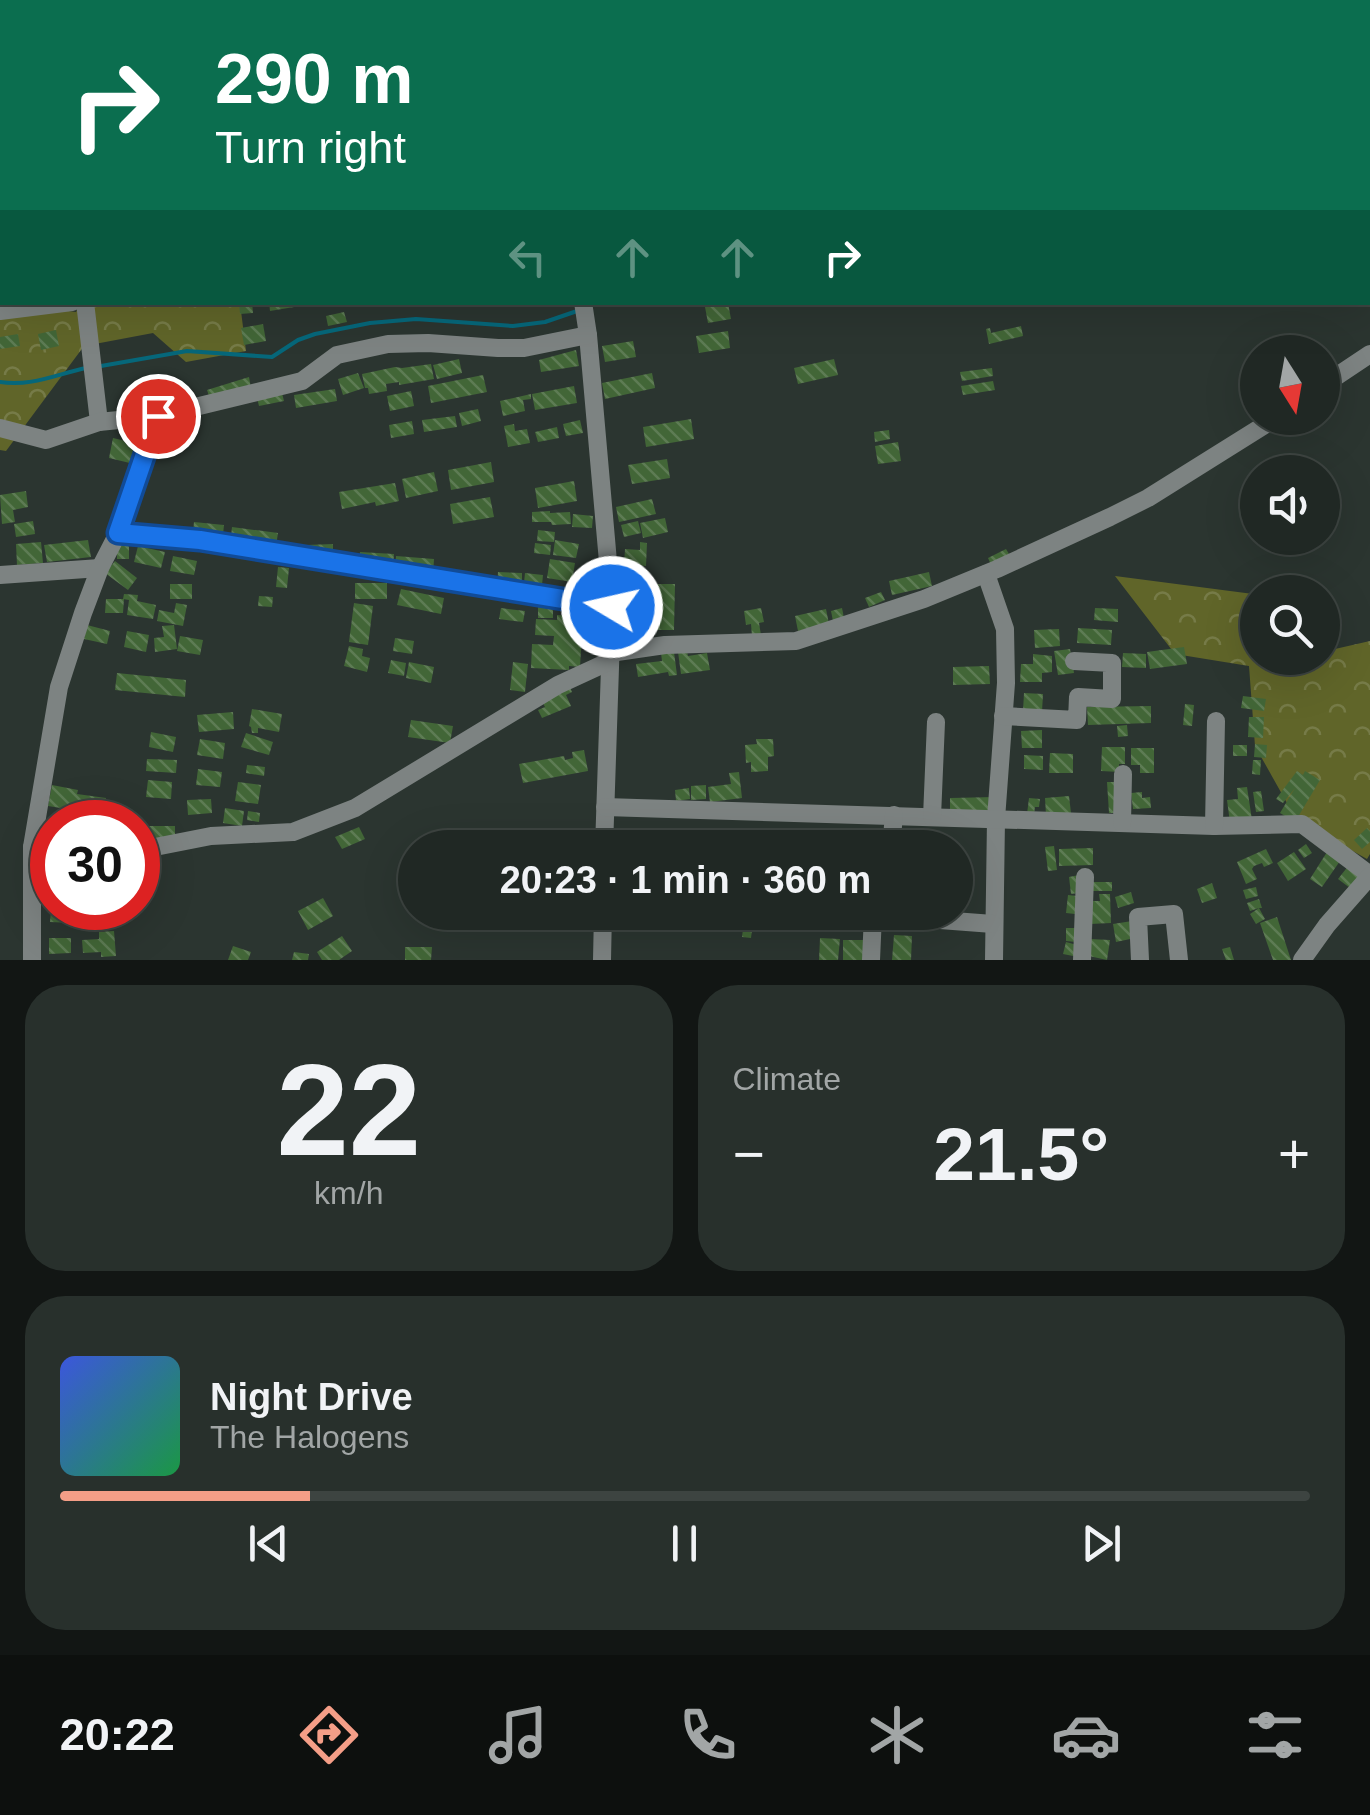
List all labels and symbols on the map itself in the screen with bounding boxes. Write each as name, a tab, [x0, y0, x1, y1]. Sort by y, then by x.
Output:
north arrow	[1240, 335, 1340, 435]
pin	[116, 374, 201, 459]
position arrow	[560, 555, 664, 659]
speed limit sign: 30	[30, 800, 160, 930]

